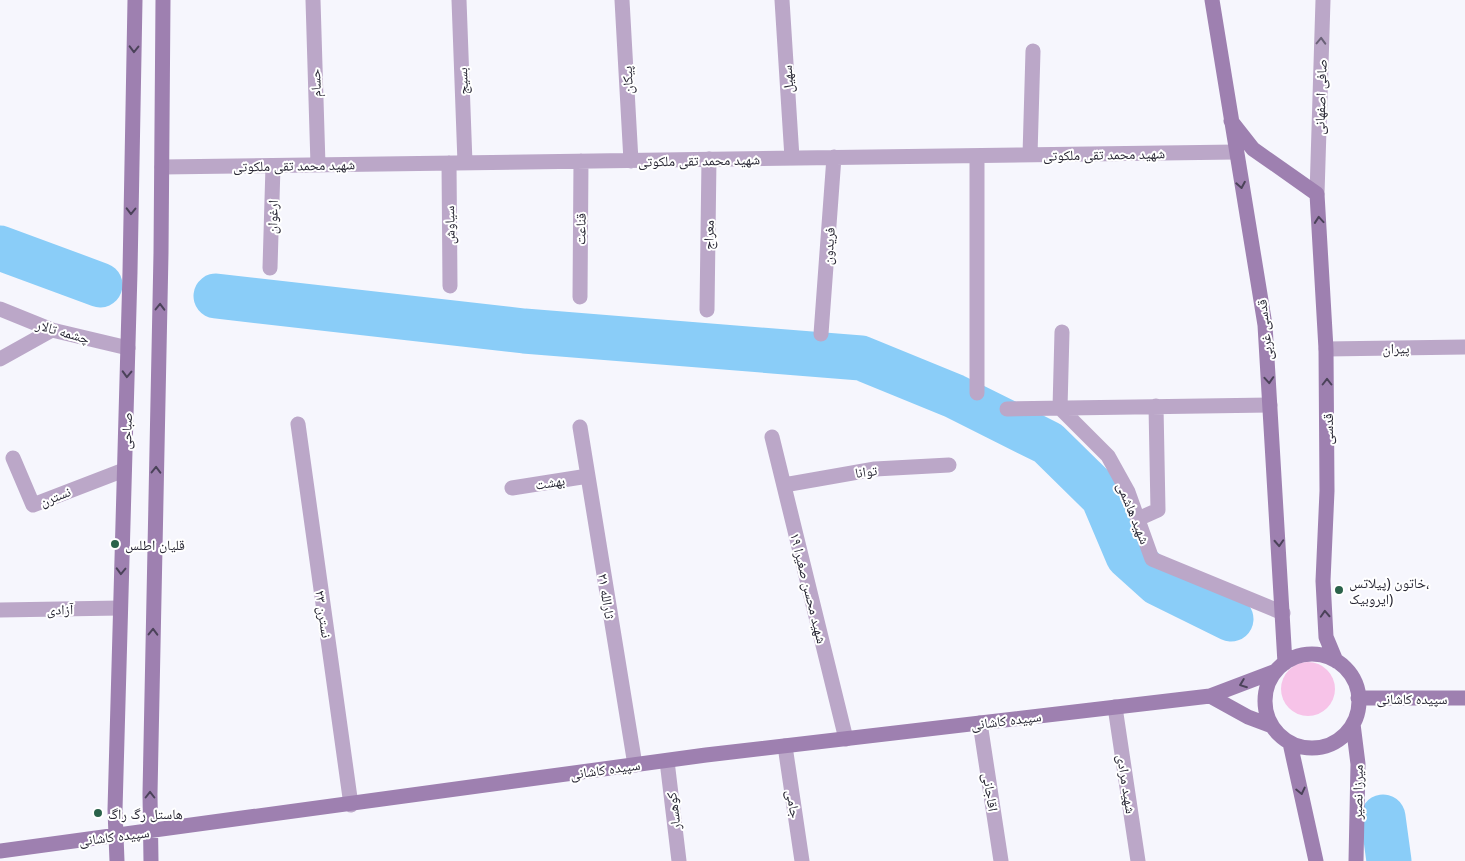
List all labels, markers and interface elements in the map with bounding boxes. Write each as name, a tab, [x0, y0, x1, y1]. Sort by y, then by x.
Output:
one-way arrow	[1316, 36, 1327, 44]
one-way arrow	[129, 45, 139, 53]
street label: صافی اصفهانی	[1309, 59, 1331, 135]
street label: سهیل	[777, 64, 797, 94]
street label: پیکان	[617, 65, 637, 94]
street label: بسیج	[452, 67, 473, 95]
street label: حسام	[305, 68, 326, 98]
street label: شهید محمد تقی ملکوتی	[1043, 143, 1165, 165]
street label: شهید محمد تقی ملکوتی	[638, 149, 760, 171]
street label: شهید محمد تقی ملکوتی	[233, 154, 355, 176]
one-way arrow	[1236, 181, 1246, 189]
street label: ارغوان	[262, 200, 282, 234]
street label: سیاوش	[439, 206, 459, 244]
one-way arrow	[126, 208, 136, 215]
street label: قناعت	[570, 213, 590, 245]
one-way arrow	[1314, 216, 1325, 224]
street label: معراج	[698, 220, 719, 250]
street label: فریدون	[817, 226, 839, 265]
street label: قدسی غربی	[1251, 298, 1277, 361]
one-way arrow	[155, 303, 165, 311]
street label: چشمه تالار	[33, 314, 92, 348]
street label: پیران	[1382, 338, 1410, 358]
one-way arrow	[122, 370, 132, 378]
one-way arrow	[1263, 377, 1274, 385]
one-way arrow	[1321, 378, 1332, 386]
street label: صباحی	[116, 412, 136, 450]
street label: قدسی	[1318, 413, 1337, 445]
street label: توانا	[854, 460, 878, 482]
one-way arrow	[151, 466, 162, 474]
street label: بهشت	[534, 470, 566, 494]
street label: شهید هاشمی	[1113, 479, 1155, 547]
street label: نسترن	[37, 481, 73, 511]
street label: شهید محسن صغیرا ۱۹	[786, 531, 832, 645]
place label: قلیان اطلس	[125, 535, 185, 554]
marker: قلیان اطلس	[109, 538, 121, 550]
one-way arrow	[1274, 539, 1285, 547]
one-way arrow	[116, 567, 127, 575]
street label: ثارالله ۲۱	[594, 572, 620, 620]
place label: خاتون (پیلاتس، ایروبیک)	[1349, 573, 1429, 608]
marker: خاتون (پیلاتس، ایروبیک)	[1333, 584, 1345, 596]
street label: نسترن ۲۳	[311, 589, 337, 639]
street label: آزادی	[47, 599, 74, 619]
one-way arrow	[1319, 610, 1330, 618]
one-way arrow	[148, 628, 158, 636]
one-way arrow	[1239, 677, 1248, 688]
street label: سپیده کاشانی	[1377, 689, 1447, 708]
street label: سپیده کاشانی	[970, 706, 1042, 734]
street label: شهید مرادی	[1113, 753, 1141, 815]
street label: سپیده کاشانی	[569, 755, 641, 783]
street label: میرزا نصیر	[1347, 764, 1367, 821]
street label: اقاجانی	[979, 771, 1003, 813]
one-way arrow	[1295, 786, 1306, 795]
street label: جامی	[782, 788, 806, 820]
one-way arrow	[145, 791, 155, 798]
street label: کوهسار	[661, 791, 685, 832]
place label: هاستل رگ راگ	[108, 804, 183, 823]
marker: هاستل رگ راگ	[92, 807, 104, 819]
street label: سپیده کاشانی	[78, 822, 150, 850]

